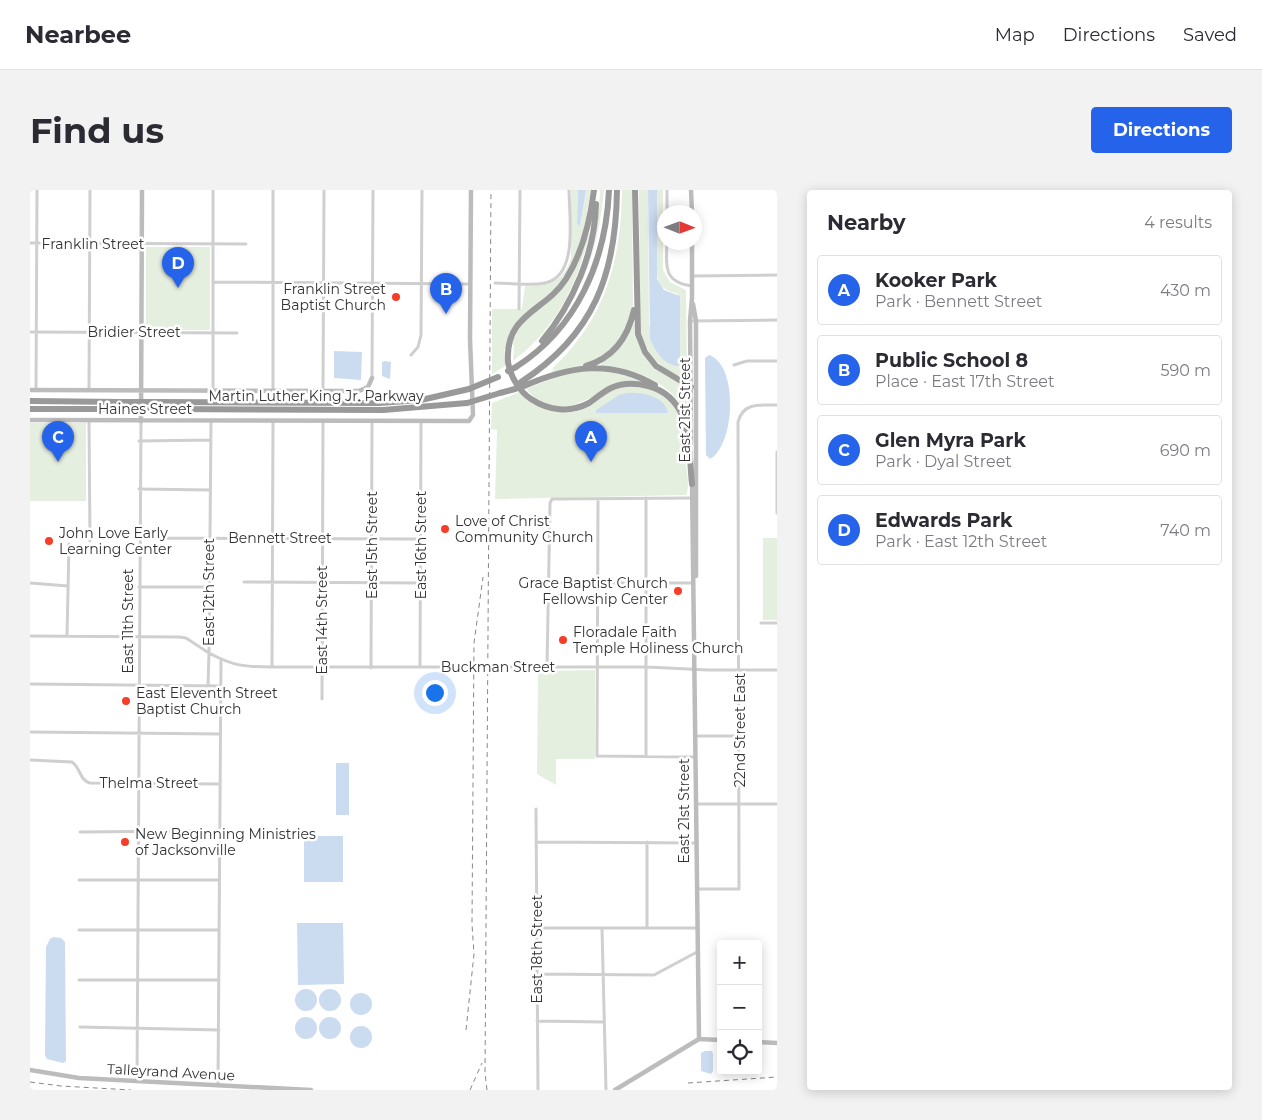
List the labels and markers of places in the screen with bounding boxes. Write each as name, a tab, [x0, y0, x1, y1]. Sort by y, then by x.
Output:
pin: D	[162, 247, 194, 288]
pin: B	[430, 273, 462, 314]
place label: Franklin Street Baptist Church	[281, 280, 386, 314]
marker: Franklin Street Baptist Church	[390, 291, 402, 303]
pin: C	[42, 421, 74, 462]
pin: A	[575, 421, 607, 462]
place label: Love of Christ Community Church	[455, 512, 594, 546]
marker: Love of Christ Community Church	[439, 523, 451, 535]
place label: John Love Early Learning Center	[58, 524, 173, 558]
marker: John Love Early Learning Center	[43, 535, 55, 547]
place label: Grace Baptist Church Fellowship Center	[519, 574, 668, 608]
marker: Grace Baptist Church Fellowship Center	[672, 585, 684, 597]
place label: Floradale Faith Temple Holiness Church	[573, 623, 743, 657]
marker: Floradale Faith Temple Holiness Church	[557, 634, 569, 646]
place label: East Eleventh Street Baptist Church	[136, 684, 278, 718]
marker: East Eleventh Street Baptist Church	[120, 695, 132, 707]
place label: New Beginning Ministries of Jacksonville	[135, 825, 316, 859]
marker: New Beginning Ministries of Jacksonville	[119, 836, 131, 848]

